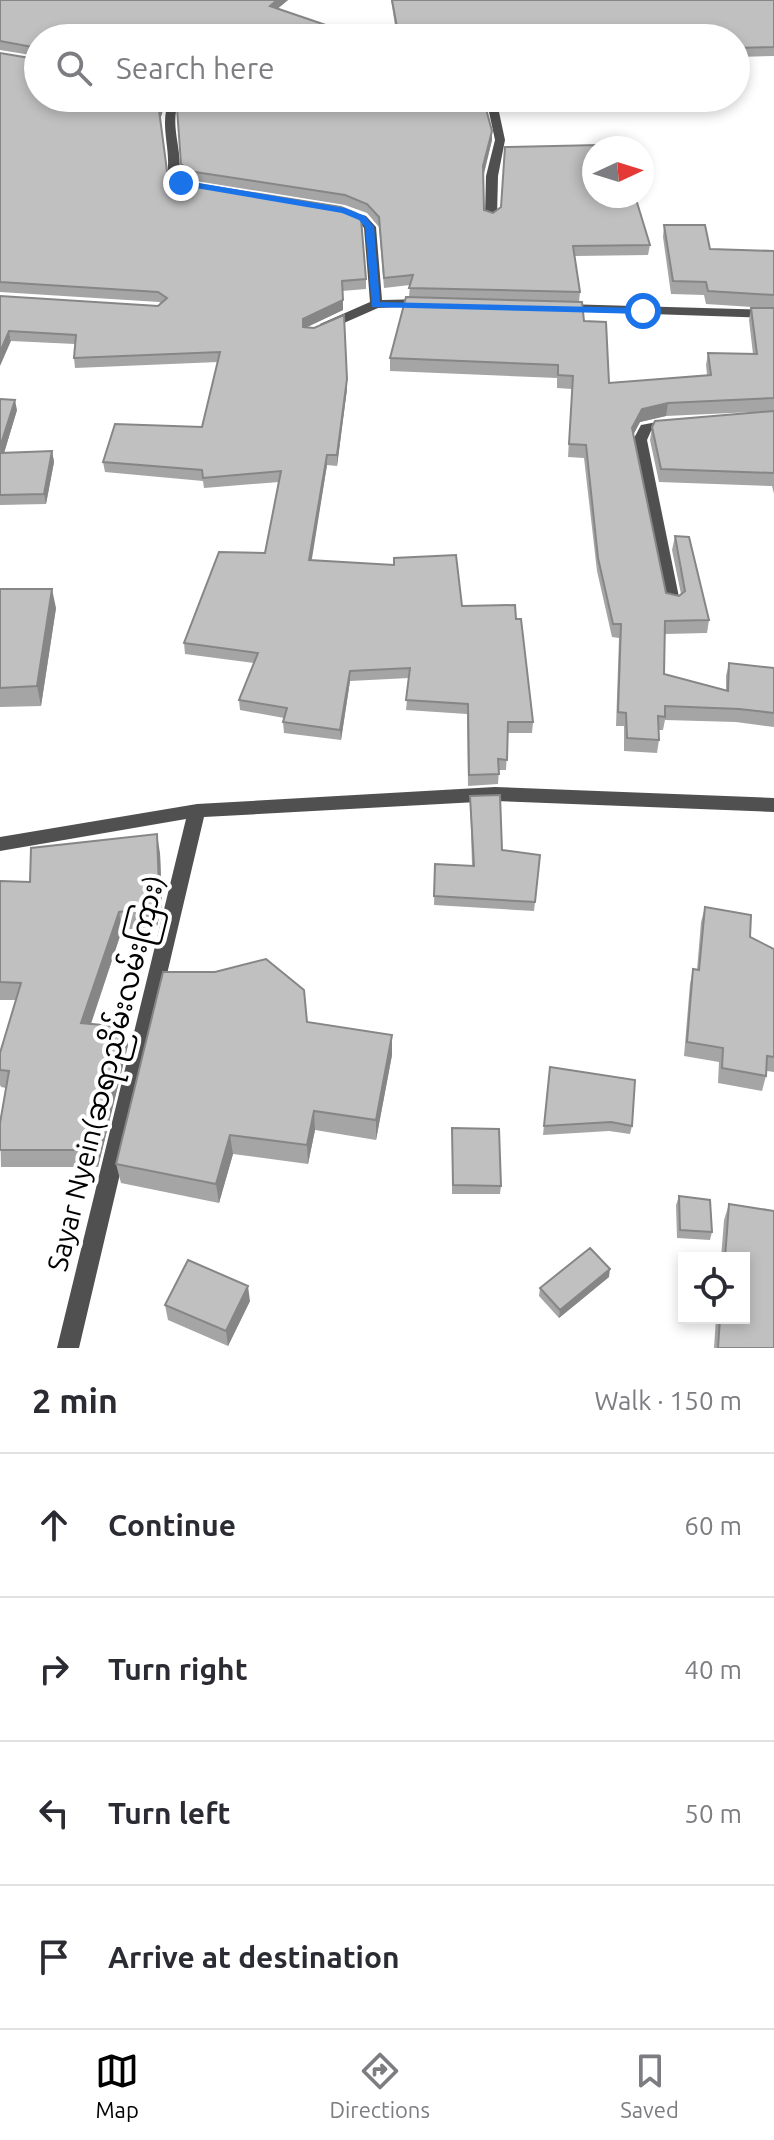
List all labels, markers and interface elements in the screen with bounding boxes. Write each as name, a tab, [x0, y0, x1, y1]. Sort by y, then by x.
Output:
search box	[24, 24, 750, 112]
icon: search	[52, 46, 96, 90]
text: Search here	[116, 51, 275, 85]
north arrow	[582, 136, 654, 208]
route end	[163, 165, 199, 201]
route start	[625, 293, 661, 329]
street label: Sayar Nyein(ဆရာညိမ်းလမ်းကြား)	[39, 871, 177, 1276]
map controls	[678, 1252, 750, 1324]
button: locate	[678, 1252, 750, 1324]
text: 2 min	[32, 1381, 118, 1419]
text: Walk · 150 m	[594, 1386, 742, 1415]
icon: ahead	[32, 1503, 76, 1547]
text: Continue	[108, 1508, 236, 1542]
text: 60 m	[684, 1511, 742, 1540]
icon: right	[32, 1647, 76, 1691]
text: Turn right	[108, 1652, 248, 1686]
text: 40 m	[684, 1655, 742, 1684]
icon: left	[32, 1791, 76, 1835]
text: Turn left	[108, 1796, 230, 1830]
text: 50 m	[684, 1799, 742, 1828]
icon: arrive	[32, 1935, 76, 1979]
text: Arrive at destination	[108, 1940, 400, 1974]
tab: Map	[95, 2049, 139, 2122]
tab: Directions	[329, 2049, 430, 2122]
tab: Saved	[620, 2049, 679, 2122]

